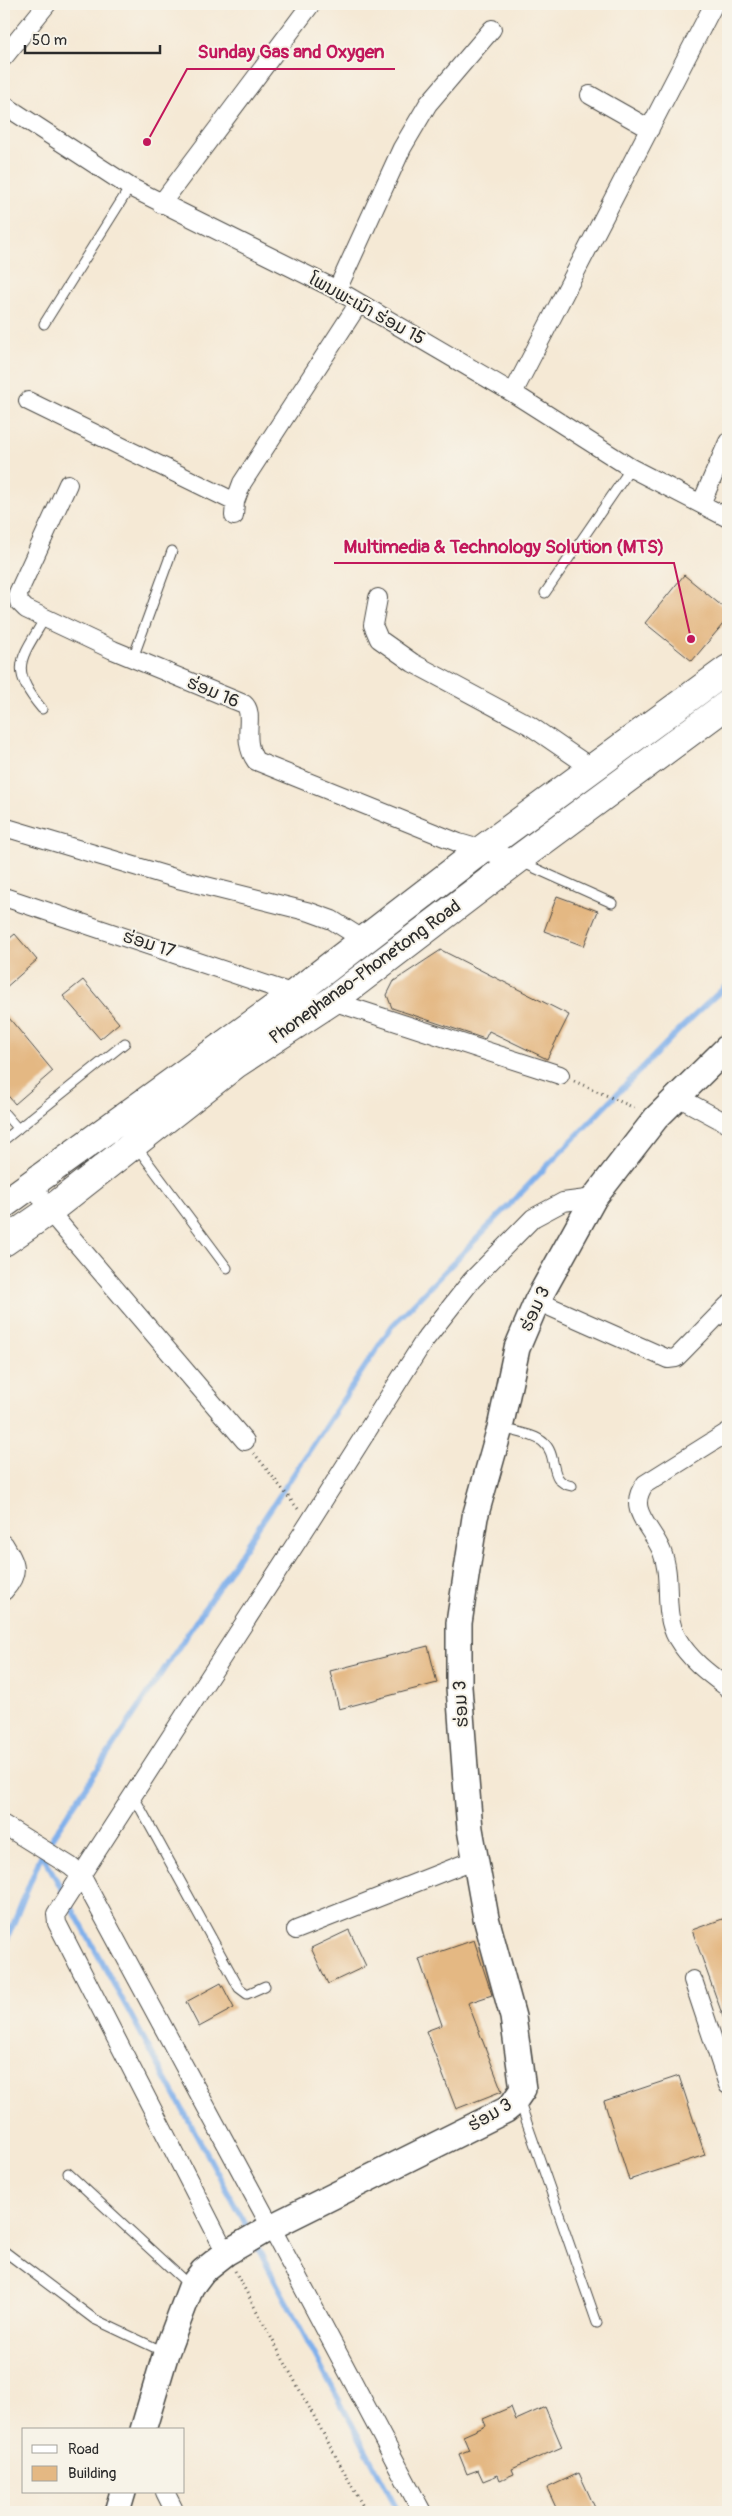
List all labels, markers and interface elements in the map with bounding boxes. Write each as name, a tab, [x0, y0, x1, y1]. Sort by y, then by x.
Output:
scale bar	[25, 22, 160, 54]
text: 50 m	[32, 31, 67, 50]
callout: Sunday Gas and Oxygen	[187, 35, 395, 69]
text: Sunday Gas and Oxygen	[197, 40, 385, 64]
street label: ໂພນພະເນົາ ຮ່ອມ 15	[304, 267, 429, 350]
callout: Multimedia & Technology Solution (MTS)	[334, 529, 674, 563]
text: Multimedia & Technology Solution (MTS)	[344, 535, 664, 559]
street label: ຮ່ອມ 16	[183, 671, 243, 713]
street label: Phonephanao-Phonetong Road	[265, 895, 465, 1049]
street label: ຮ່ອມ 17	[120, 925, 179, 963]
street label: ຮ່ອມ 3	[515, 1283, 555, 1335]
street label: ຮ່ອມ 3	[448, 1680, 474, 1728]
street label: ຮ່ອມ 3	[464, 2093, 516, 2137]
legend	[22, 2428, 185, 2494]
text: Road	[68, 2440, 99, 2459]
text: Building	[68, 2464, 116, 2483]

